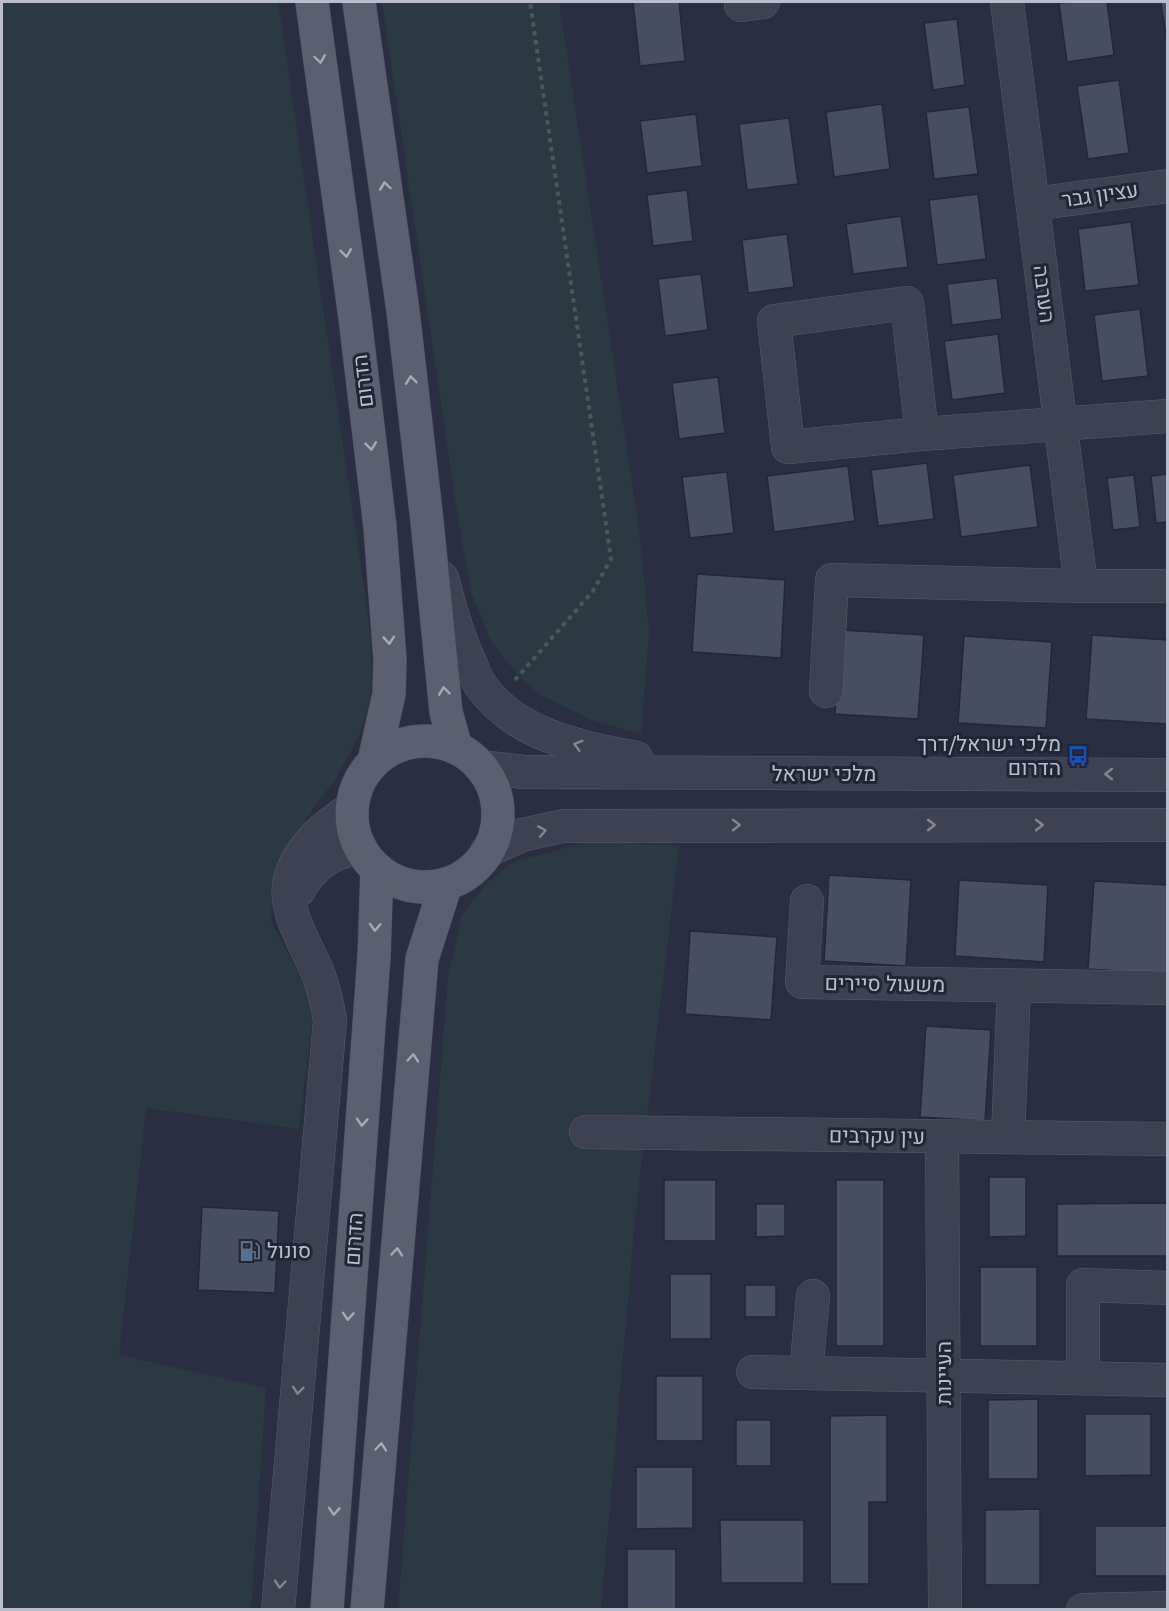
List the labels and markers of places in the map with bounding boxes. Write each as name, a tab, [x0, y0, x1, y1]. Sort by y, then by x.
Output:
place label: מלכי ישראל/דרך הדרום	[917, 730, 1061, 781]
bus stop icon: מלכי ישראל/דרך הדרום	[1066, 744, 1090, 768]
place label: סונול	[267, 1237, 311, 1264]
fuel station icon: סונול	[238, 1239, 262, 1263]

